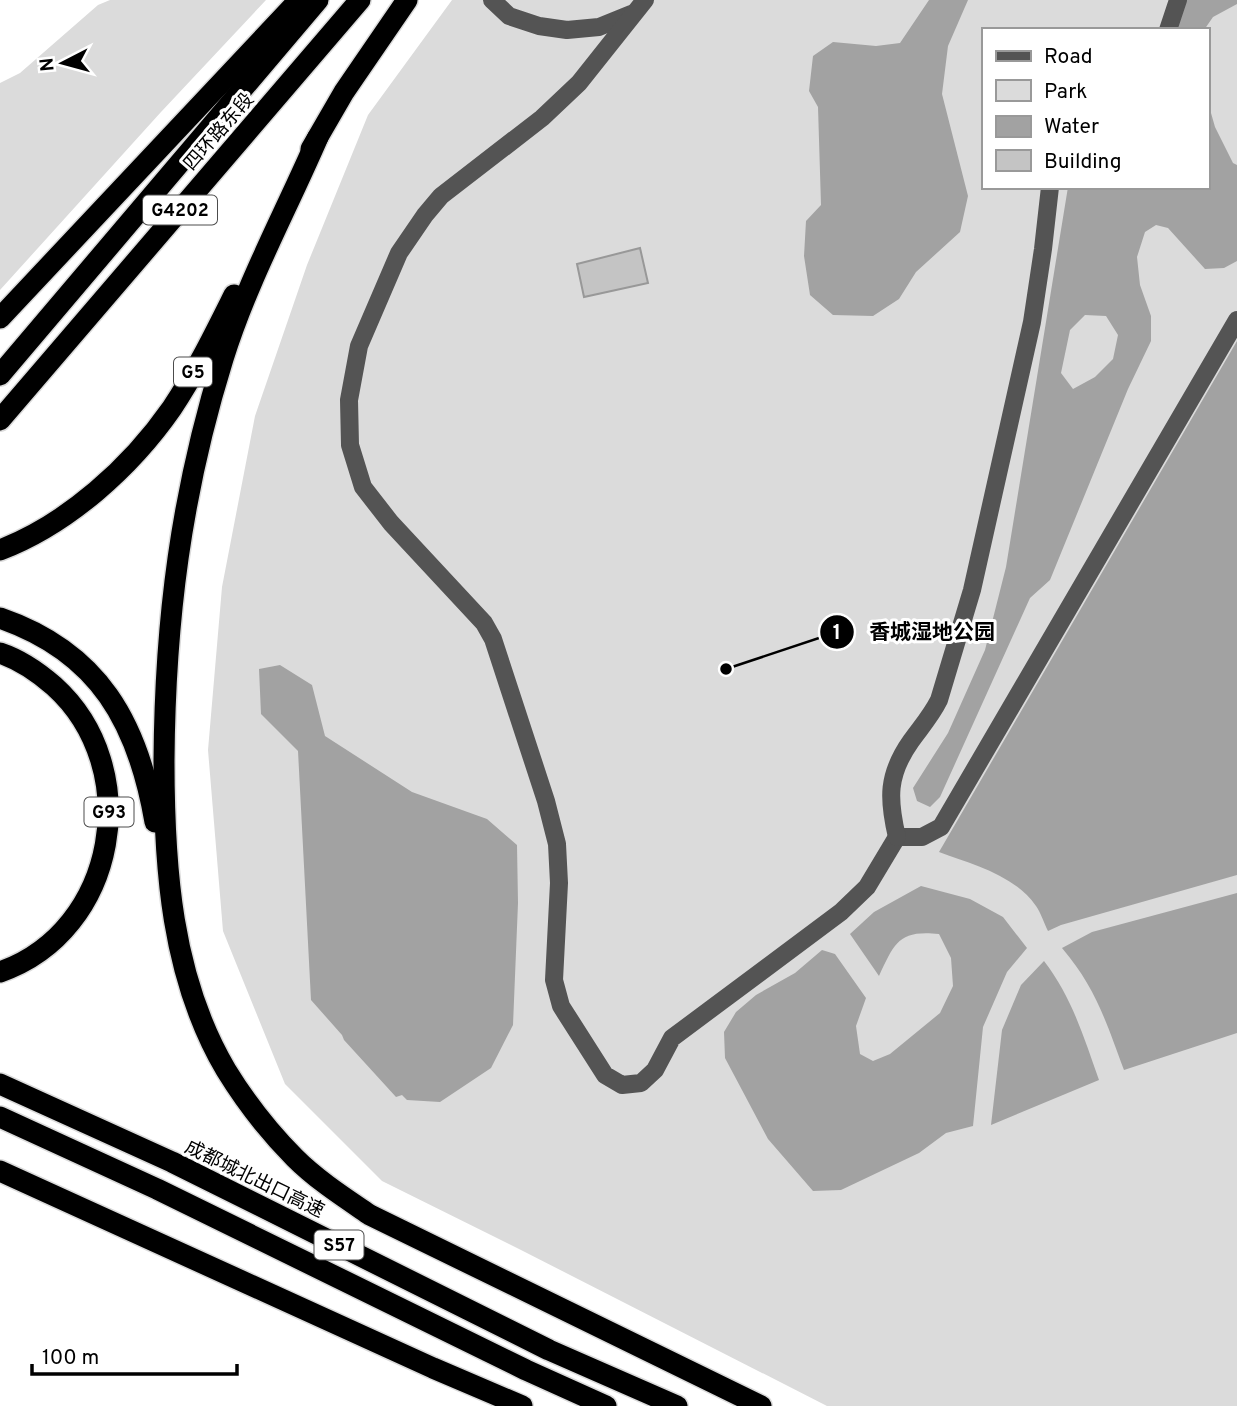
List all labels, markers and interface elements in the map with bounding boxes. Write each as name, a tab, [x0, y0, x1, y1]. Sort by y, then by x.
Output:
north arrow	[28, 28, 98, 98]
legend	[982, 28, 1209, 189]
text: Road	[1044, 44, 1093, 71]
text: N	[35, 57, 61, 73]
text: Park	[1044, 79, 1087, 106]
street label: 四环路东段	[179, 89, 260, 176]
text: Water	[1044, 114, 1099, 141]
text: Building	[1044, 149, 1122, 176]
road number: G4202	[143, 196, 217, 224]
road number: G5	[174, 358, 212, 386]
callout: 香城湿地公园	[820, 611, 1009, 653]
text: 1	[833, 620, 841, 647]
text: 香城湿地公园	[869, 620, 995, 647]
road number: G93	[84, 798, 134, 826]
street label: 成都城北出口高速	[181, 1136, 328, 1224]
road number: S57	[314, 1230, 364, 1260]
scale bar	[32, 1332, 236, 1376]
text: 100 m	[42, 1345, 99, 1372]

